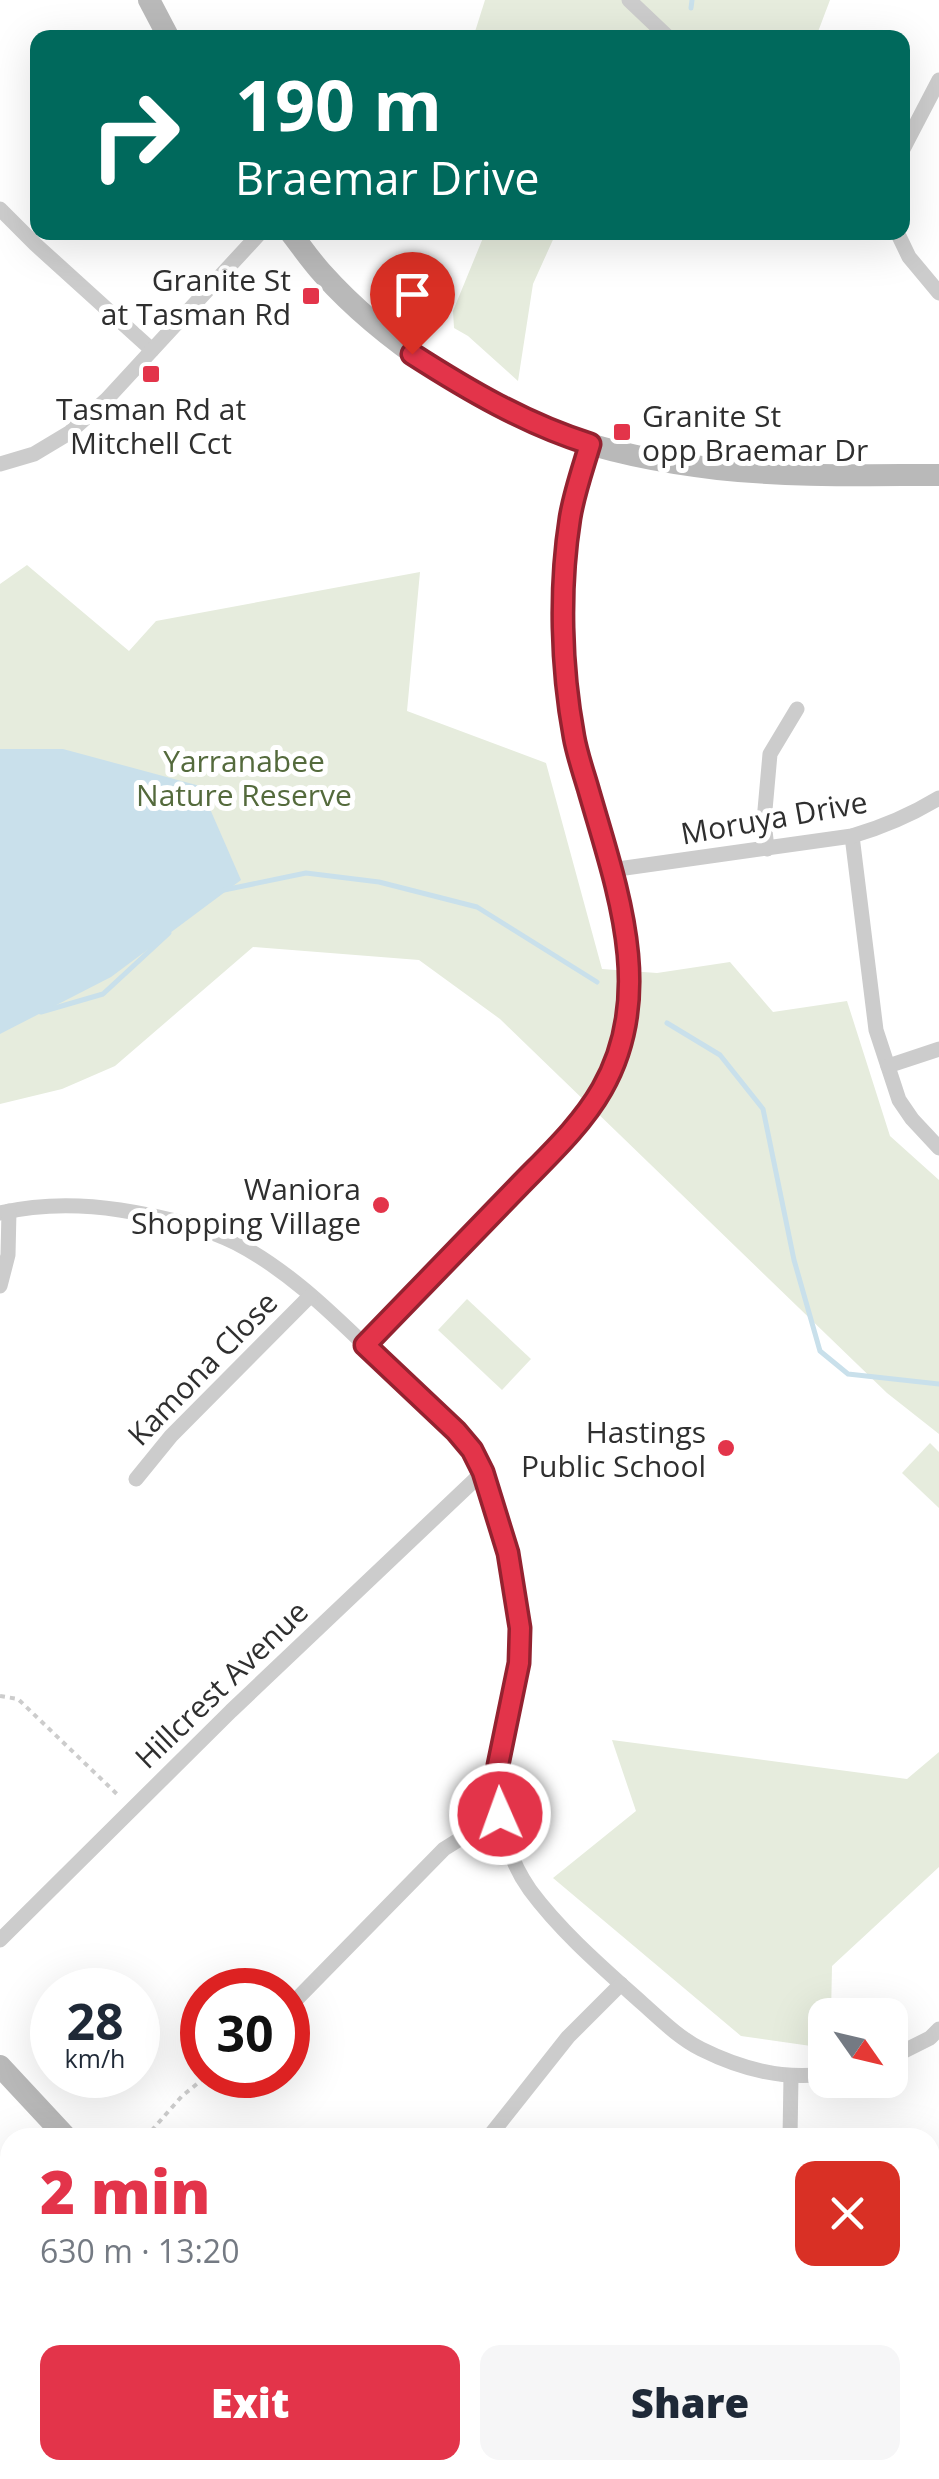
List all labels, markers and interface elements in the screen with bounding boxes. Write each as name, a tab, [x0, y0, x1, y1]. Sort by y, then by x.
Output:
text: 190 m	[235, 56, 442, 152]
icon: right	[70, 70, 200, 200]
text: Braemar Drive	[235, 147, 540, 208]
pin	[370, 252, 455, 355]
place label: Granite St at Tasman Rd	[101, 259, 291, 334]
icon: arrive	[385, 267, 440, 322]
marker: Granite St at Tasman Rd	[300, 285, 322, 307]
marker: Tasman Rd at Mitchell Cct	[140, 363, 162, 385]
place label: Tasman Rd at Mitchell Cct	[56, 388, 246, 463]
place label: Granite St opp Braemar Dr	[642, 395, 868, 470]
marker: Granite St opp Braemar Dr	[611, 421, 633, 443]
park label: Yarranabee Nature Reserve	[136, 740, 352, 815]
street label: Moruya Drive	[678, 780, 870, 854]
place label: Waniora Shopping Village	[131, 1168, 361, 1243]
marker: Waniora Shopping Village	[370, 1194, 392, 1216]
street label: Kamona Close	[118, 1282, 286, 1454]
place label: Hastings Public School	[521, 1411, 706, 1486]
marker: Hastings Public School	[715, 1437, 737, 1459]
street label: Hillcrest Avenue	[126, 1591, 316, 1777]
position arrow	[448, 1762, 552, 1866]
speed limit sign: 30	[180, 1968, 310, 2098]
text: 28	[66, 1987, 124, 2055]
north arrow	[808, 1998, 908, 2098]
map controls	[808, 1998, 908, 2098]
text: km/h	[65, 2041, 125, 2075]
text: 2 min	[40, 2150, 210, 2232]
button: close	[795, 2161, 900, 2266]
text: 630 m · 13:20	[40, 2229, 239, 2272]
button: Exit	[40, 2345, 460, 2460]
button: Share	[480, 2345, 900, 2460]

